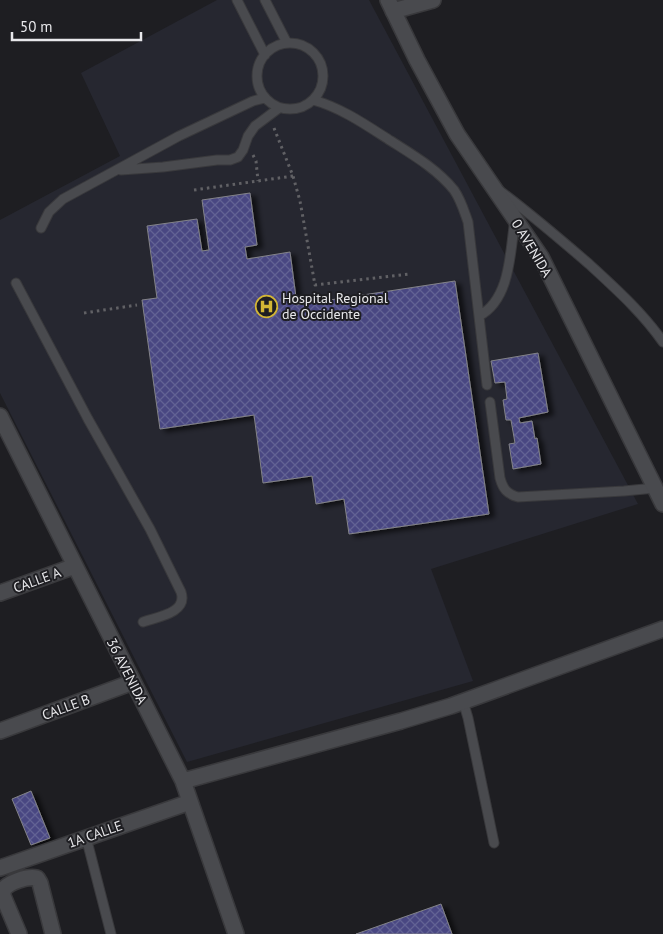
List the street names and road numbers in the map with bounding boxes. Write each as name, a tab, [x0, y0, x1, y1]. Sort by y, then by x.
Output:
street label: 0 AVENIDA	[508, 216, 557, 281]
street label: CALLE A	[11, 563, 64, 597]
street label: 36 AVENIDA	[103, 635, 152, 708]
street label: CALLE B	[40, 690, 92, 724]
street label: 1A CALLE	[65, 816, 125, 852]

